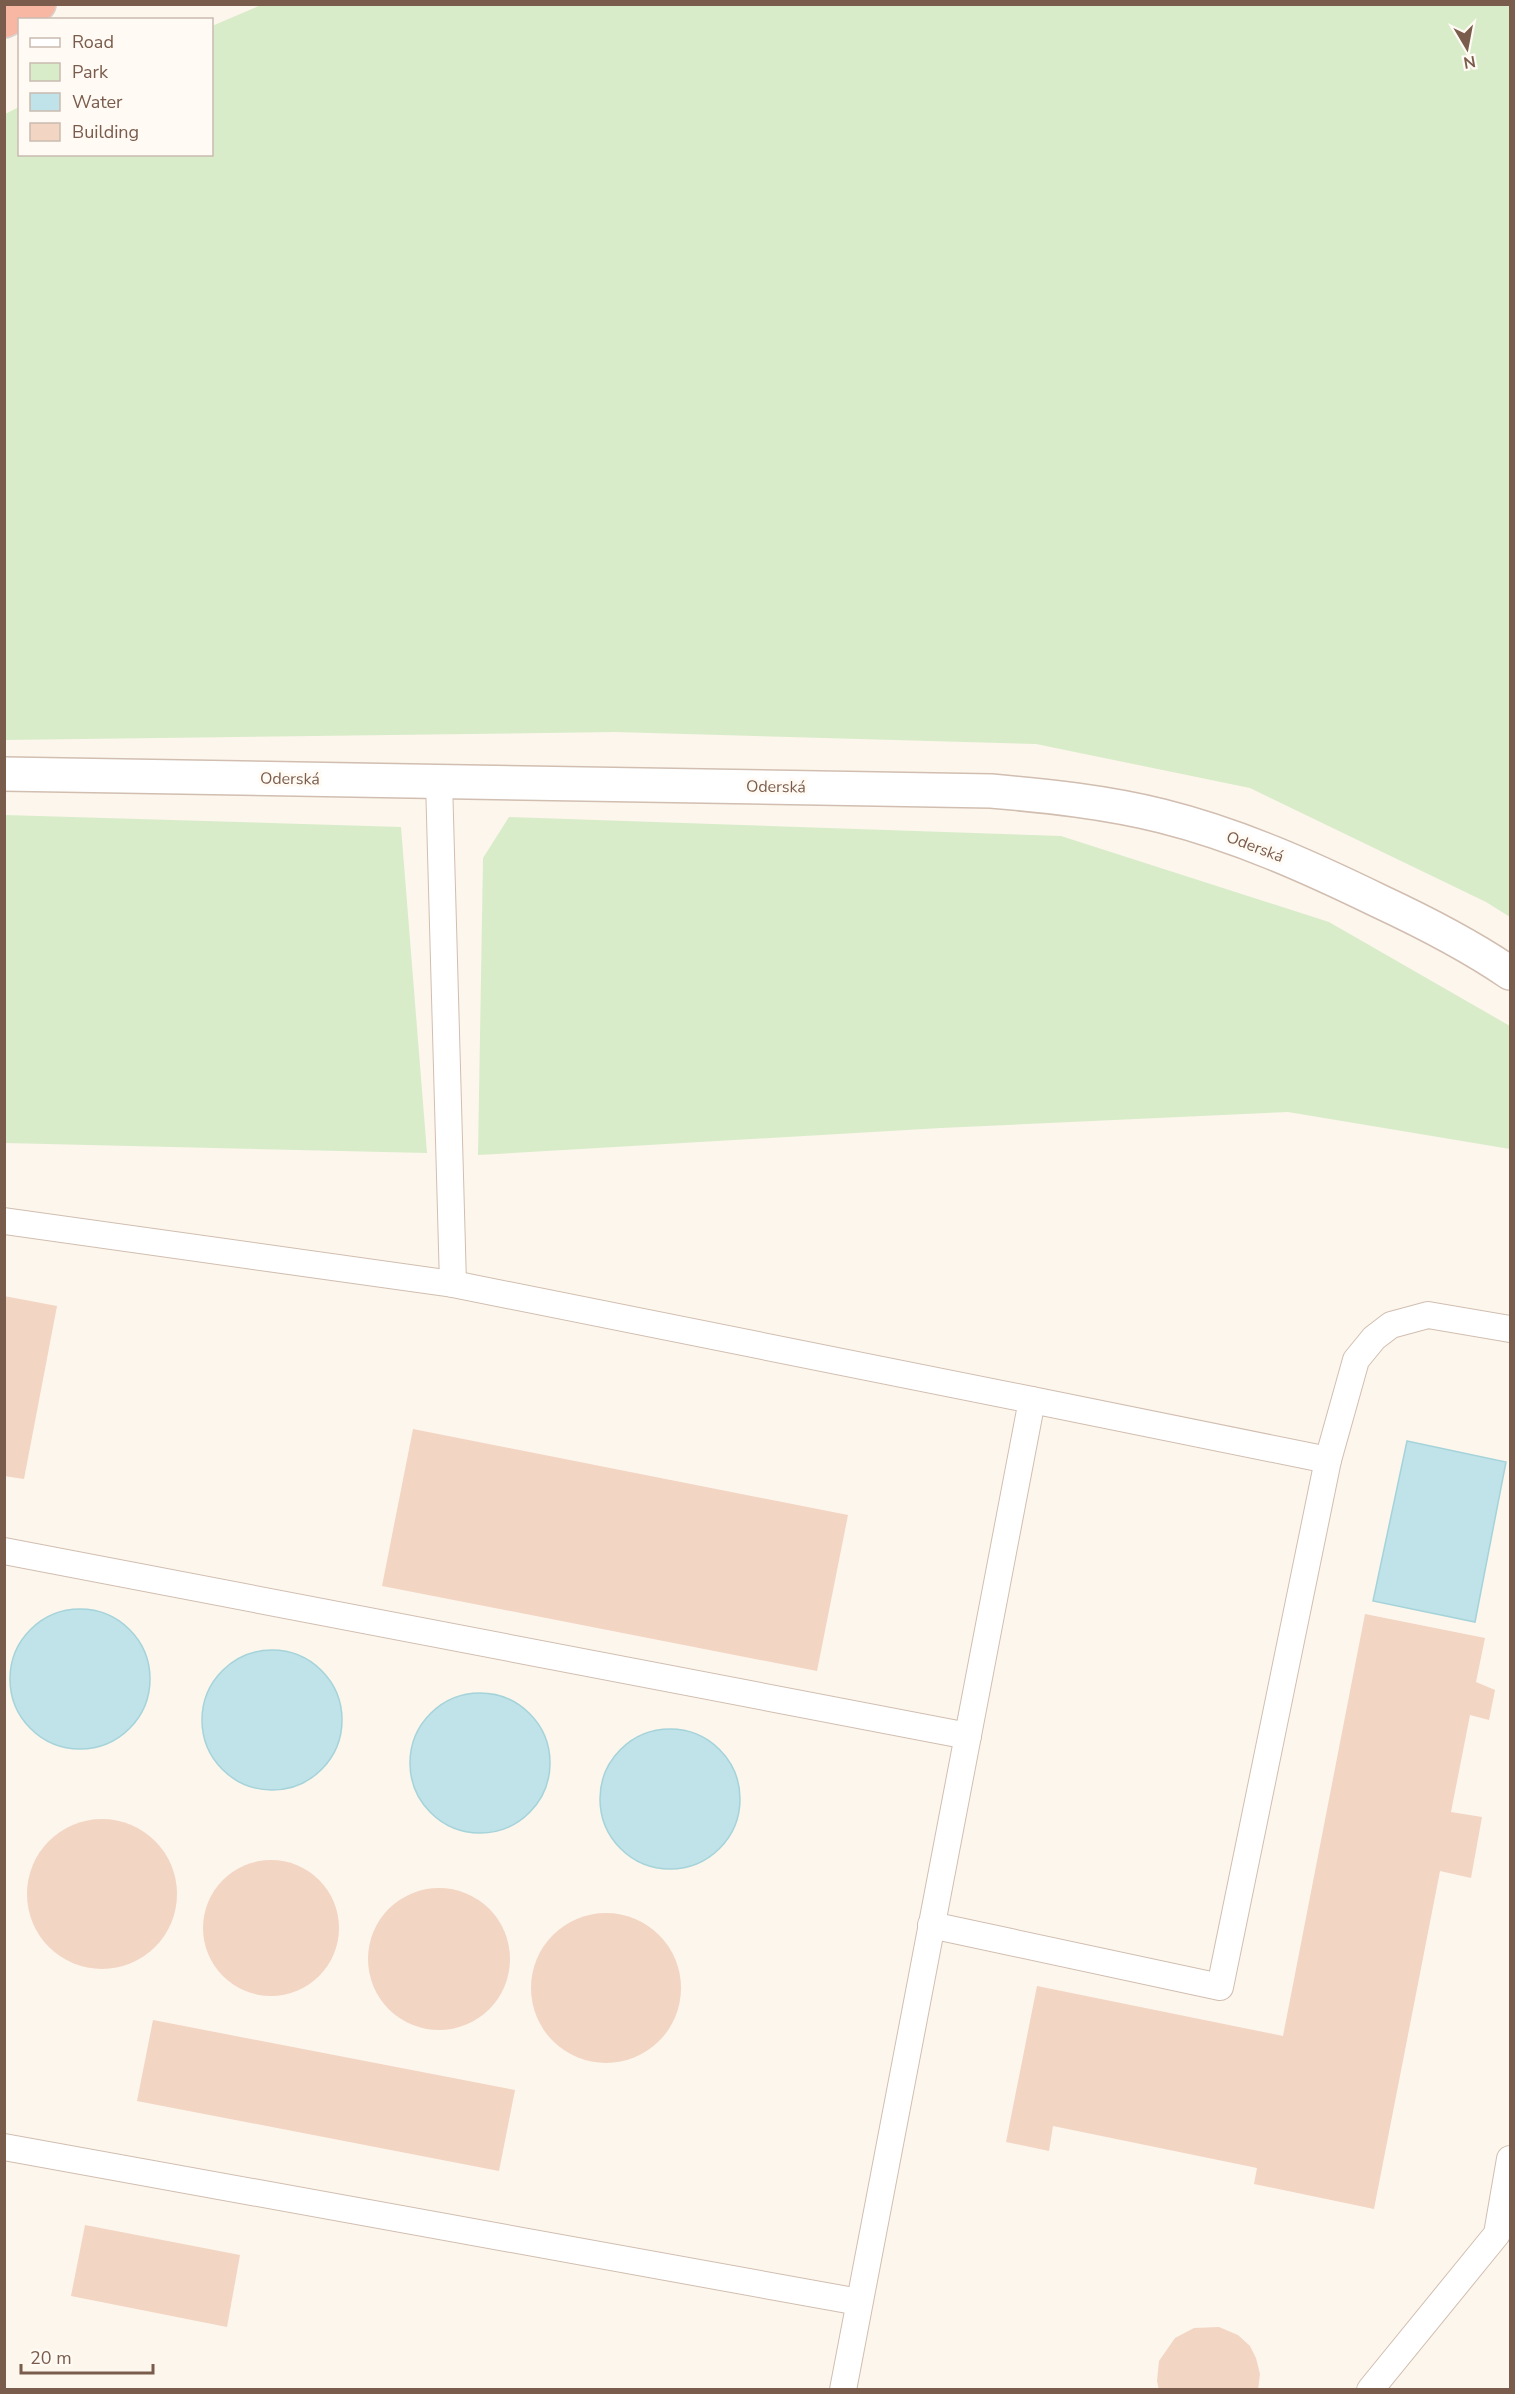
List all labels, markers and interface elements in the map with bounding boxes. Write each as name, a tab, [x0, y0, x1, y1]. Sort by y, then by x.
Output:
legend	[18, 18, 213, 156]
north arrow	[1437, 18, 1497, 78]
text: Road	[72, 30, 114, 54]
text: N	[1462, 50, 1477, 74]
text: Park	[72, 60, 109, 84]
text: Water	[72, 90, 123, 114]
text: Building	[72, 120, 139, 144]
street label: Oderská	[260, 767, 320, 791]
street label: Oderská	[746, 775, 806, 799]
street label: Oderská	[1223, 826, 1287, 868]
scale bar	[21, 2337, 153, 2375]
text: 20 m	[30, 2346, 72, 2370]

